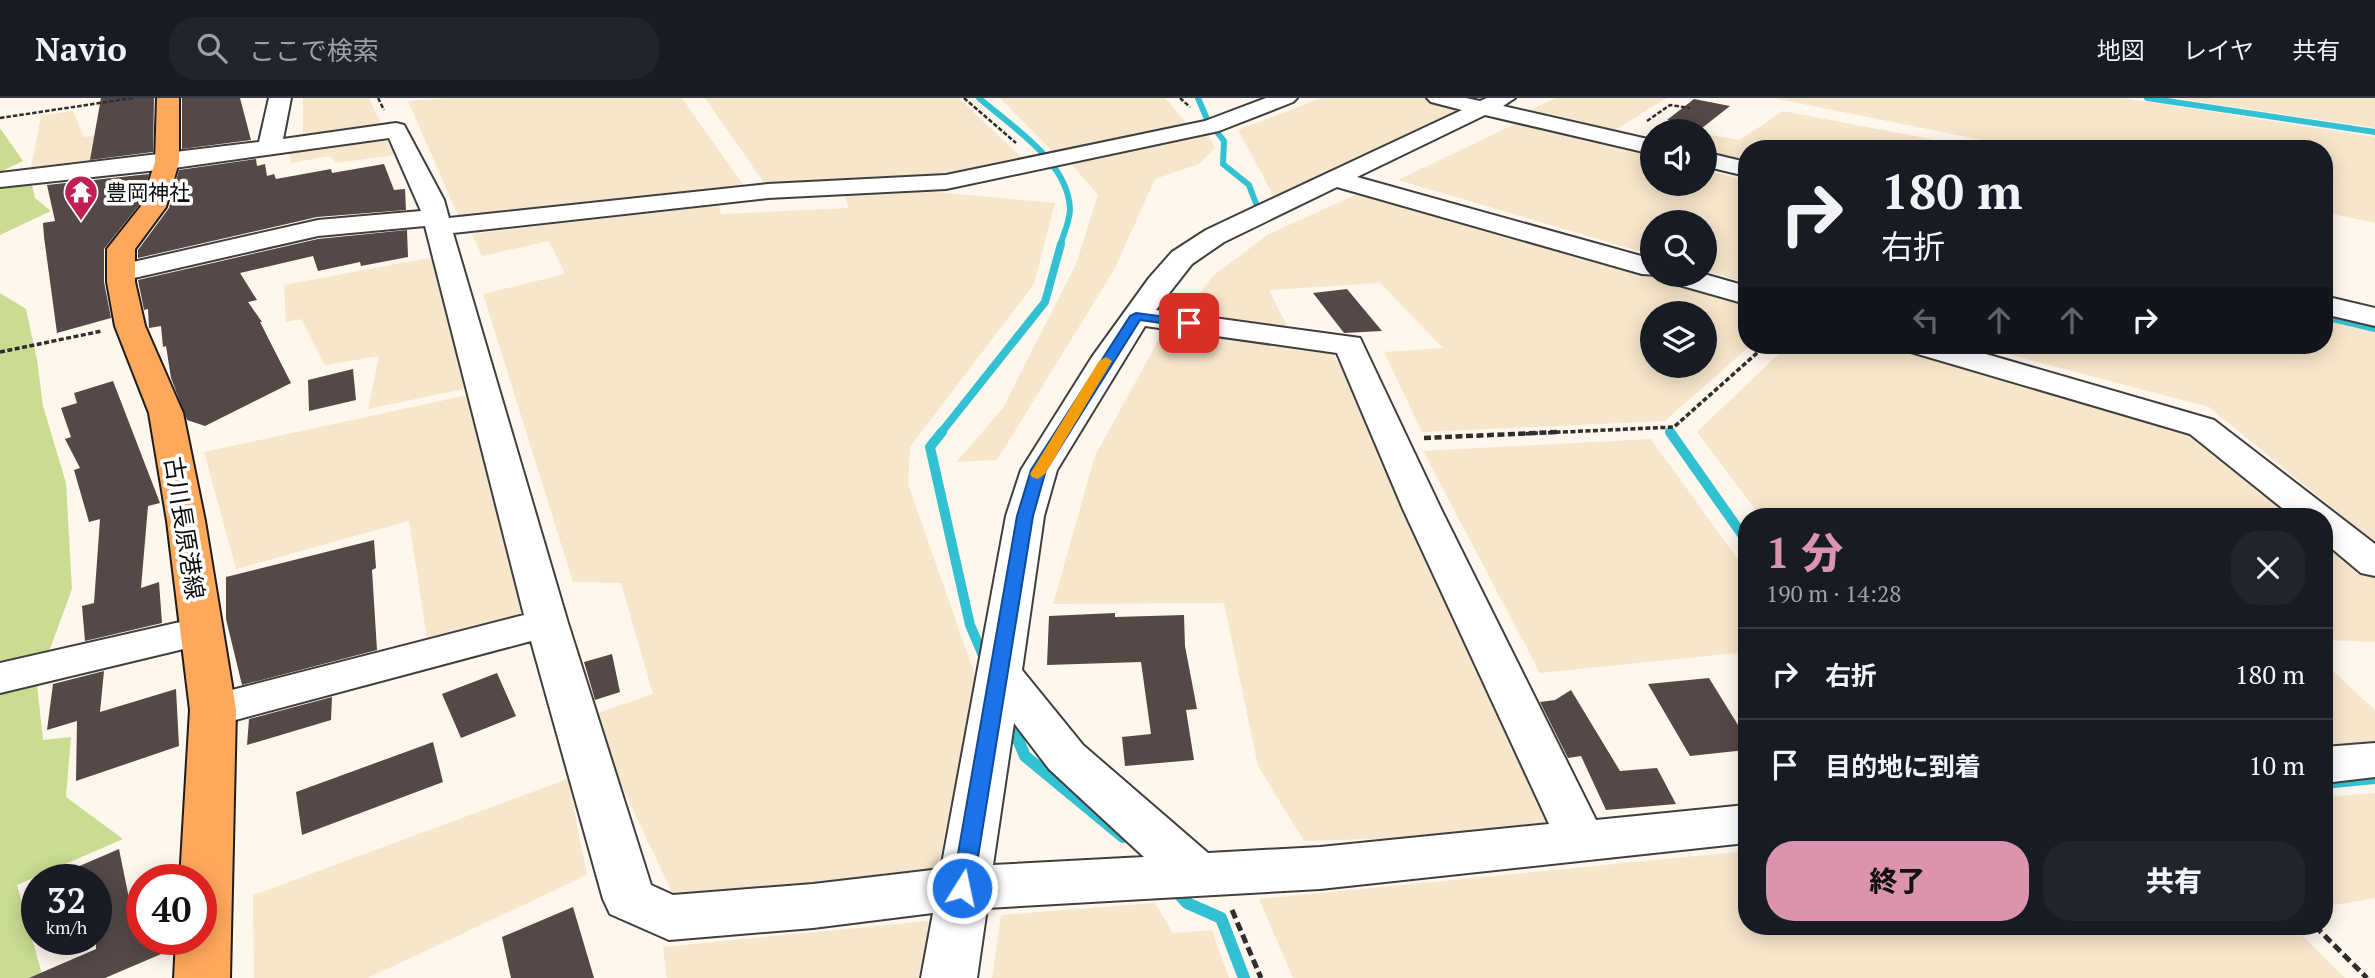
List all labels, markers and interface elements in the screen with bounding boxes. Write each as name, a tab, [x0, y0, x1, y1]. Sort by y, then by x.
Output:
search box	[169, 17, 659, 80]
text: Navio	[35, 27, 127, 70]
icon: search	[193, 29, 231, 67]
text: ここで検索	[249, 33, 379, 67]
text: 地図	[2097, 34, 2145, 66]
text: レイヤ	[2183, 34, 2254, 66]
text: 共有	[2292, 34, 2340, 66]
map controls	[1640, 119, 1717, 378]
button: sound	[1640, 119, 1717, 196]
text: 180 m	[1881, 158, 2023, 223]
icon: right	[1766, 168, 1857, 259]
temple icon: 豊岡神社	[62, 173, 100, 222]
place label: 豊岡神社	[106, 178, 190, 206]
button: search	[1640, 210, 1717, 287]
text: 右折	[1881, 225, 1945, 267]
pin	[1159, 293, 1219, 353]
button: layers	[1640, 301, 1717, 378]
icon: left	[1907, 301, 1945, 339]
icon: ahead	[1980, 301, 2018, 339]
icon: ahead	[2053, 301, 2091, 339]
icon: right	[2126, 301, 2164, 339]
icon: arrive	[1170, 304, 1208, 342]
street label: 古川長原港線	[158, 454, 212, 602]
text: 1 分	[1766, 524, 1843, 580]
button: close	[2231, 531, 2305, 605]
text: 190 m · 14:28	[1766, 578, 1901, 609]
icon: right	[1766, 655, 1804, 693]
text: 180 m	[2235, 657, 2305, 691]
text: 右折	[1825, 658, 1877, 692]
icon: arrive	[1766, 746, 1804, 784]
text: 10 m	[2249, 748, 2305, 782]
text: 目的地に到着	[1825, 749, 1981, 783]
button: 終了	[1766, 841, 2029, 921]
button: 共有	[2043, 841, 2305, 921]
position arrow	[925, 851, 999, 925]
speed limit sign: 40	[126, 864, 217, 955]
text: 32	[47, 877, 86, 923]
text: km/h	[46, 915, 87, 939]

